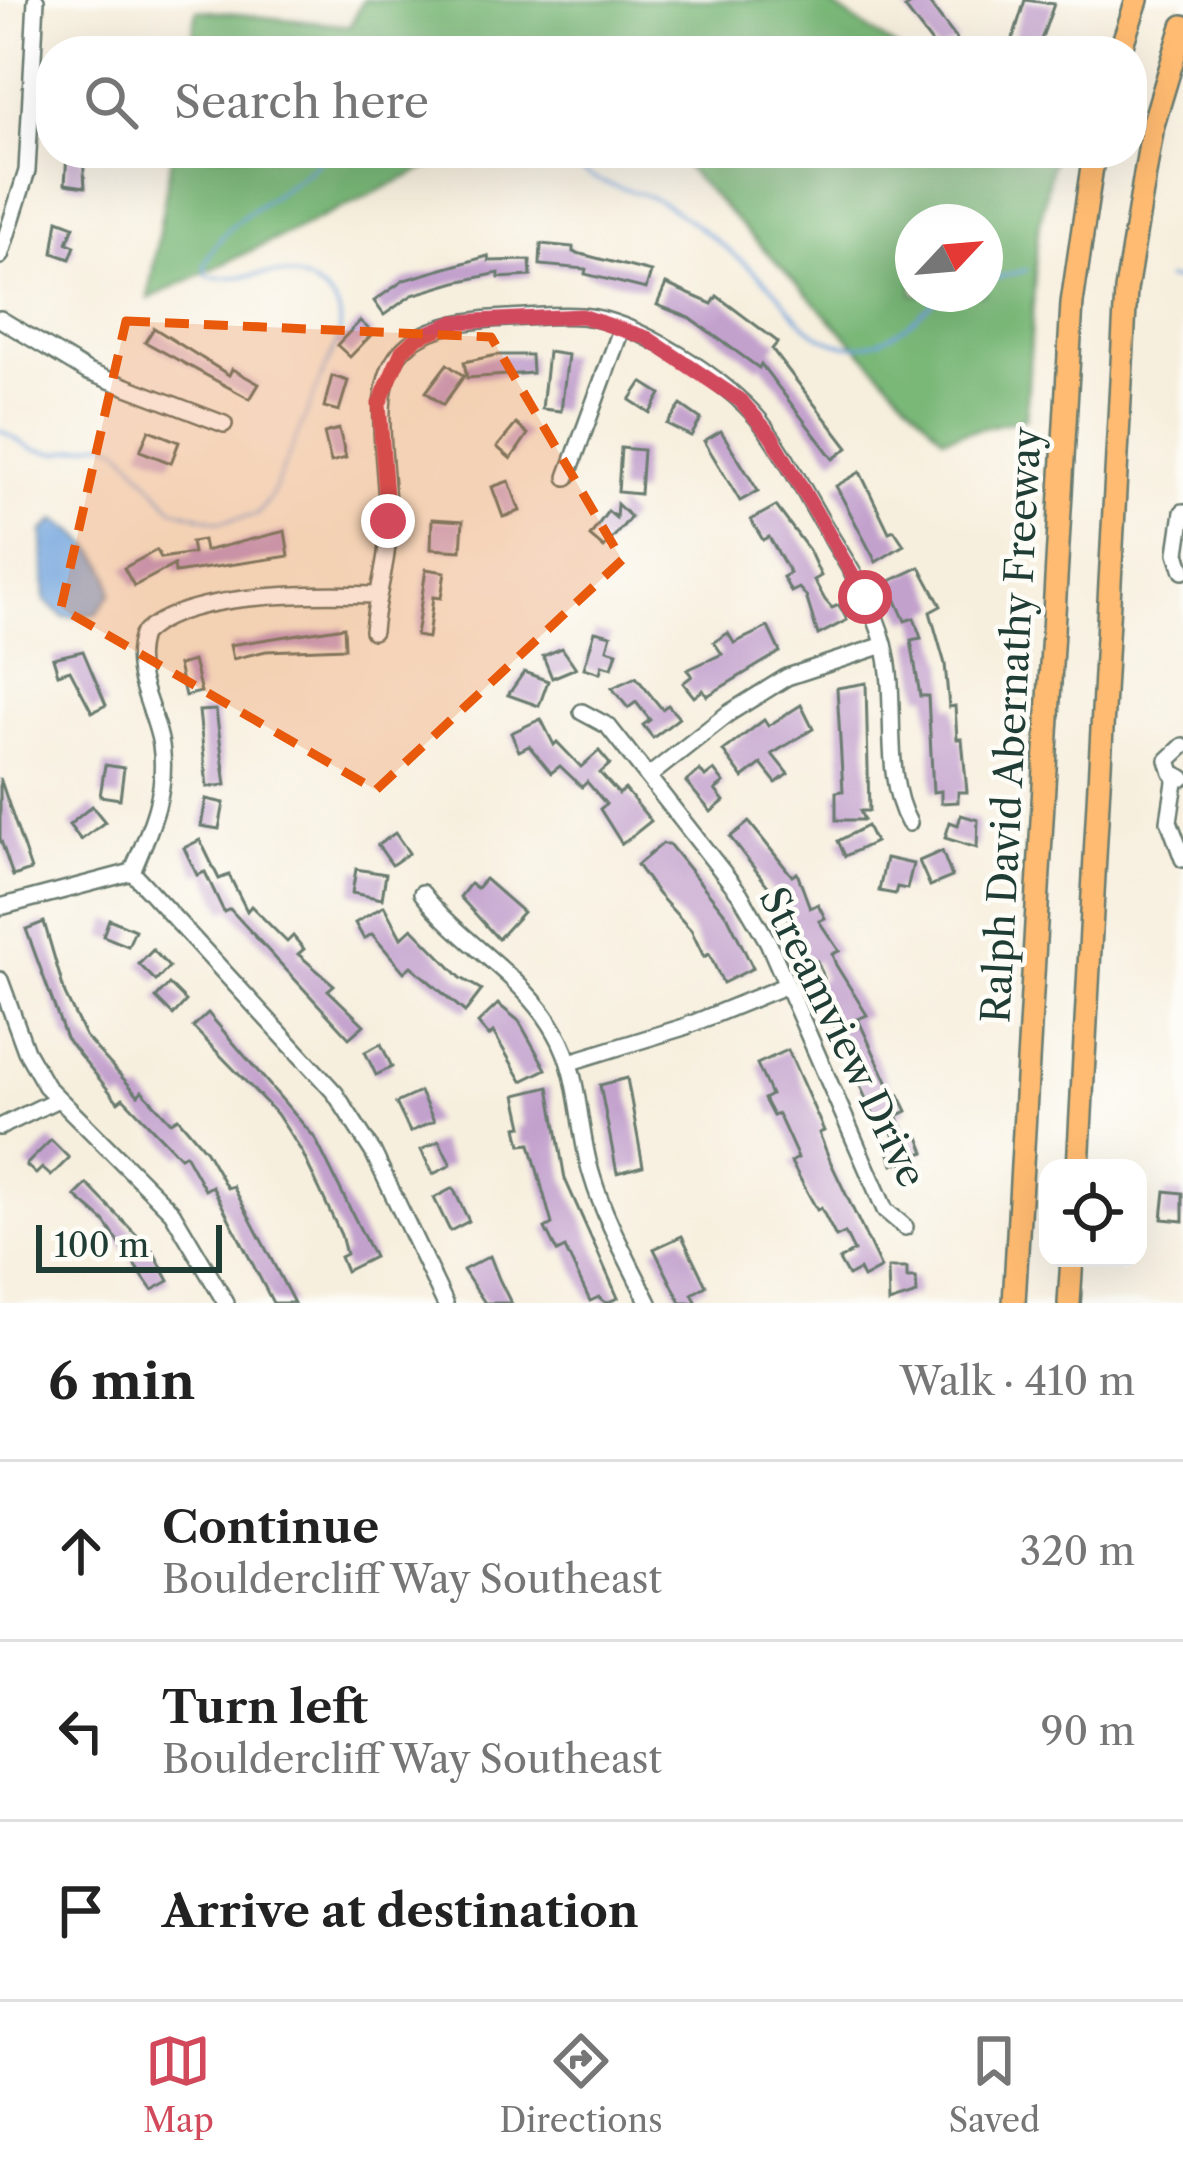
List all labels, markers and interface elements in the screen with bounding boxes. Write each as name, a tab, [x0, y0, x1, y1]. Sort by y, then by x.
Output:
search box	[36, 36, 1147, 168]
icon: search	[78, 69, 144, 135]
text: Search here	[174, 74, 429, 130]
north arrow	[895, 204, 1003, 312]
street label: Ralph David Abernathy Freeway	[971, 426, 1051, 1024]
route end	[361, 494, 415, 548]
route start	[838, 570, 892, 624]
street label: Streamview Drive	[750, 879, 936, 1195]
map controls	[1039, 1159, 1147, 1267]
button: locate	[1039, 1159, 1147, 1267]
scale bar	[36, 1219, 222, 1272]
text: 100 m	[54, 1225, 149, 1266]
text: 6 min	[48, 1350, 195, 1412]
text: Walk · 410 m	[900, 1357, 1135, 1405]
text: Continue	[162, 1499, 379, 1555]
icon: ahead	[48, 1518, 114, 1584]
text: 320 m	[1020, 1527, 1135, 1575]
text: Bouldercliff Way Southeast	[162, 1555, 662, 1603]
text: Turn left	[162, 1679, 368, 1735]
icon: left	[48, 1698, 114, 1764]
text: 90 m	[1041, 1707, 1135, 1755]
text: Bouldercliff Way Southeast	[162, 1735, 662, 1783]
icon: arrive	[48, 1878, 114, 1944]
text: Arrive at destination	[162, 1883, 639, 1939]
tab: Map	[143, 2028, 214, 2141]
tab: Directions	[500, 2028, 663, 2141]
tab: Saved	[948, 2028, 1040, 2141]

